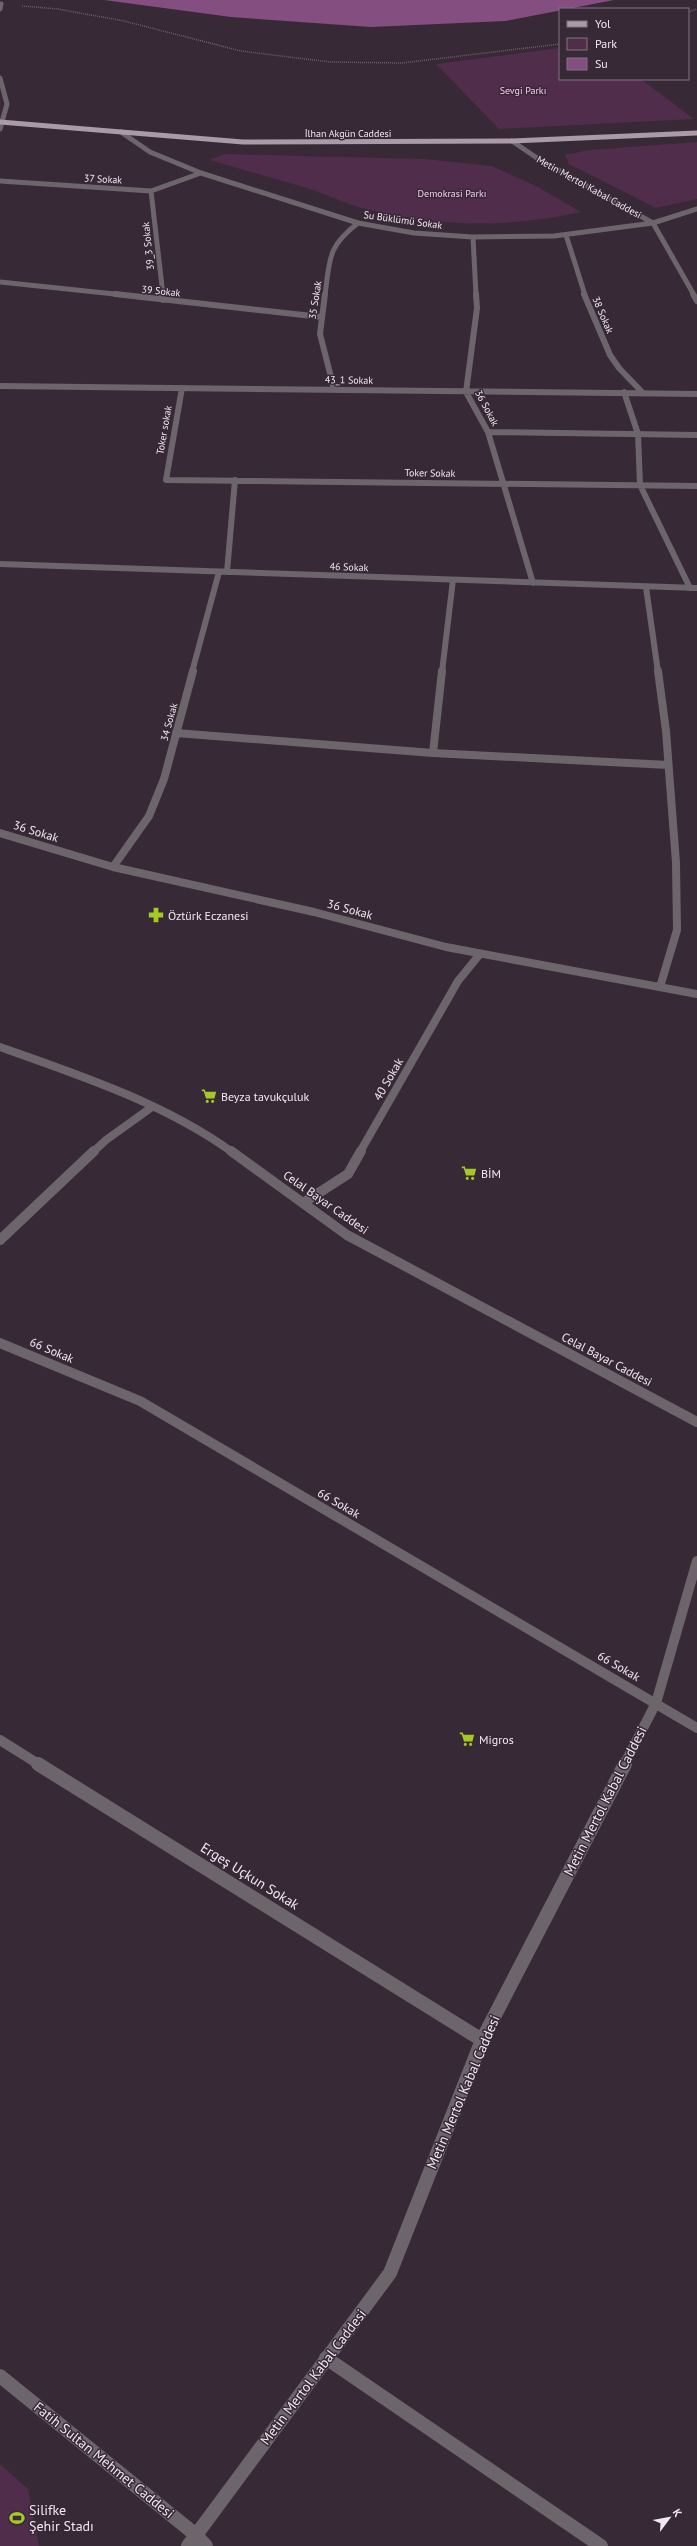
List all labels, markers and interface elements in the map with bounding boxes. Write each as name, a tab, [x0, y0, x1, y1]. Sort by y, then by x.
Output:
legend	[559, 8, 689, 80]
text: Yol	[595, 16, 611, 31]
text: Park	[595, 36, 617, 51]
text: Su	[595, 56, 608, 71]
park label: Sevgi Parkı	[500, 84, 546, 97]
street label: İlhan Akgün Caddesi	[305, 127, 391, 140]
street label: Metin Mertol Kabal Caddesi	[534, 153, 644, 221]
street label: 37 Sokak	[84, 172, 123, 187]
park label: Demokrasi Parkı	[418, 187, 486, 200]
street label: Su Büklümü Sokak	[363, 208, 443, 232]
street label: 39_3 Sokak	[139, 221, 157, 271]
street label: 35 Sokak	[306, 280, 324, 320]
street label: 39 Sokak	[141, 283, 181, 300]
street label: 38 Sokak	[589, 295, 617, 336]
street label: 43_1 Sokak	[325, 373, 373, 387]
street label: 36 Sokak	[472, 388, 502, 428]
street label: Toker sokak	[153, 404, 175, 456]
street label: Toker Sokak	[405, 466, 456, 480]
street label: 46 Sokak	[329, 560, 369, 574]
street label: 34 Sokak	[158, 701, 180, 742]
street label: 36 Sokak	[12, 817, 61, 845]
street label: 36 Sokak	[326, 896, 375, 922]
pharmacy icon: Öztürk Eczanesi	[147, 906, 165, 924]
place label: Öztürk Eczanesi	[168, 908, 248, 923]
street label: 40 Sokak	[370, 1055, 406, 1103]
supermarket icon: Beyza tavukçuluk	[200, 1087, 218, 1105]
place label: Beyza tavukçuluk	[221, 1089, 310, 1104]
supermarket icon: BİM	[460, 1164, 478, 1182]
place label: BİM	[481, 1166, 501, 1181]
street label: Celal Bayar Caddesi	[281, 1167, 371, 1237]
street label: Celal Bayar Caddesi	[559, 1329, 655, 1389]
street label: 66 Sokak	[28, 1334, 77, 1366]
street label: 66 Sokak	[315, 1485, 363, 1521]
street label: 66 Sokak	[595, 1648, 643, 1684]
street label: Metin Mertol Kabal Caddesi	[559, 1723, 651, 1879]
supermarket icon: Migros	[458, 1730, 476, 1748]
place label: Migros	[479, 1732, 514, 1747]
street label: Ergeş Uçkun Sokak	[197, 1838, 303, 1914]
street label: Metin Mertol Kabal Caddesi	[422, 2012, 504, 2172]
street label: Metin Mertol Kabal Caddesi	[256, 2306, 370, 2448]
street label: Fatih Sultan Mehmet Caddesi	[30, 2398, 178, 2522]
north arrow	[649, 2498, 689, 2538]
place label: Silifke Şehir Stadı	[29, 2501, 94, 2535]
text: K	[670, 2506, 685, 2519]
sports icon: Silifke Şehir Stadı	[8, 2509, 26, 2527]

